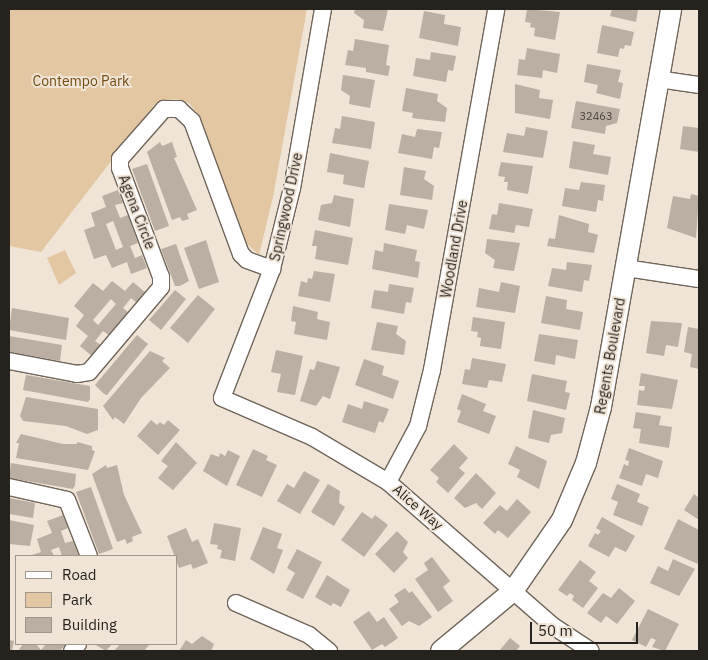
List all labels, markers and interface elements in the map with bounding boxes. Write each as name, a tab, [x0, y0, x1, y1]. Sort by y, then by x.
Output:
park label: Contempo Park	[33, 73, 129, 89]
house number: 32463	[580, 109, 612, 123]
street label: Springwood Drive	[266, 151, 306, 263]
street label: Agena Circle	[115, 172, 159, 252]
street label: Woodland Drive	[437, 199, 471, 299]
street label: Regents Boulevard	[591, 296, 629, 416]
street label: Alice Way	[389, 481, 447, 533]
legend	[15, 555, 178, 645]
text: Road	[62, 565, 97, 584]
text: Park	[62, 590, 92, 609]
scale bar	[533, 612, 640, 644]
text: Building	[62, 615, 117, 634]
text: 50 m	[538, 621, 573, 640]

